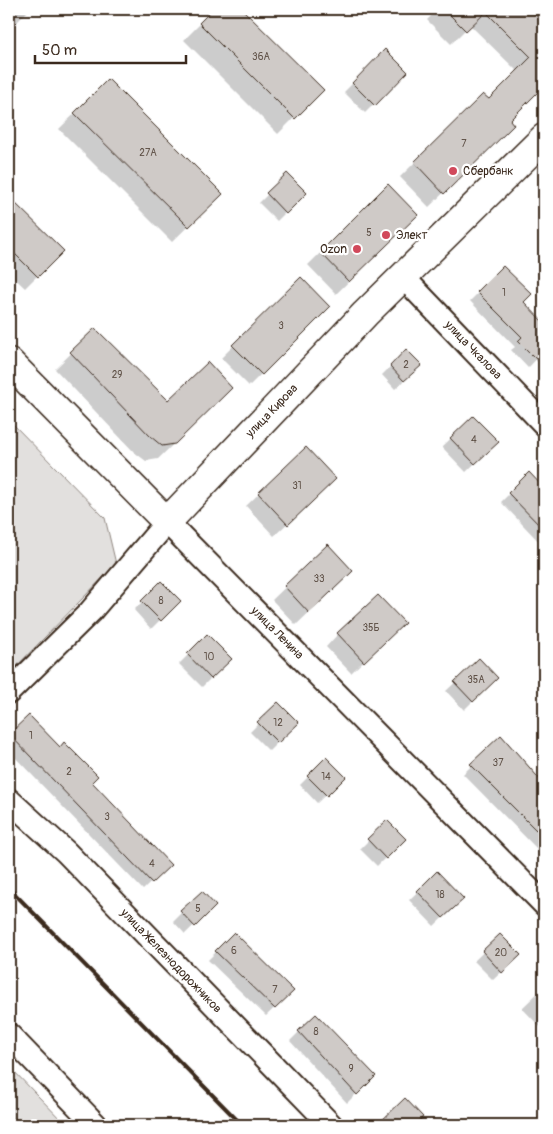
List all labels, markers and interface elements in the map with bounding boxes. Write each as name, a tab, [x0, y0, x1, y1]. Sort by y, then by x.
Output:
scale bar	[35, 32, 186, 64]
text: 50 m	[42, 41, 77, 60]
house number: 36А	[252, 51, 270, 63]
house number: 7	[461, 138, 467, 150]
house number: 27А	[139, 147, 157, 159]
place label: Сбербанк	[463, 164, 514, 179]
marker: Сбербанк	[447, 165, 459, 177]
house number: 5	[366, 227, 372, 239]
place label: Элект	[396, 228, 428, 243]
marker: Элект	[380, 229, 392, 241]
place label: Ozon	[320, 242, 347, 257]
marker: Ozon	[351, 243, 363, 255]
house number: 1	[502, 287, 506, 299]
street label: улица Чкалова	[441, 317, 505, 383]
house number: 3	[278, 320, 284, 332]
house number: 2	[403, 359, 409, 371]
house number: 29	[112, 369, 122, 381]
street label: улица Кирова	[242, 381, 301, 442]
house number: 4	[471, 434, 477, 446]
house number: 31	[292, 480, 302, 492]
house number: 33	[313, 573, 325, 585]
house number: 8	[158, 595, 164, 607]
street label: улица Ленина	[247, 603, 307, 663]
house number: 35Б	[363, 622, 380, 634]
house number: 10	[204, 651, 215, 663]
house number: 35А	[467, 674, 485, 686]
house number: 12	[273, 717, 283, 729]
house number: 1	[29, 730, 33, 742]
house number: 37	[493, 757, 504, 769]
house number: 2	[66, 766, 72, 778]
house number: 14	[321, 771, 331, 783]
house number: 3	[104, 811, 110, 823]
house number: 4	[149, 858, 155, 870]
house number: 18	[436, 889, 444, 901]
house number: 5	[195, 903, 201, 915]
street label: улица Железнодорожников	[117, 905, 225, 1016]
house number: 6	[231, 945, 237, 957]
house number: 20	[495, 947, 507, 959]
house number: 7	[272, 984, 278, 996]
house number: 8	[313, 1026, 319, 1038]
house number: 9	[348, 1063, 354, 1075]

